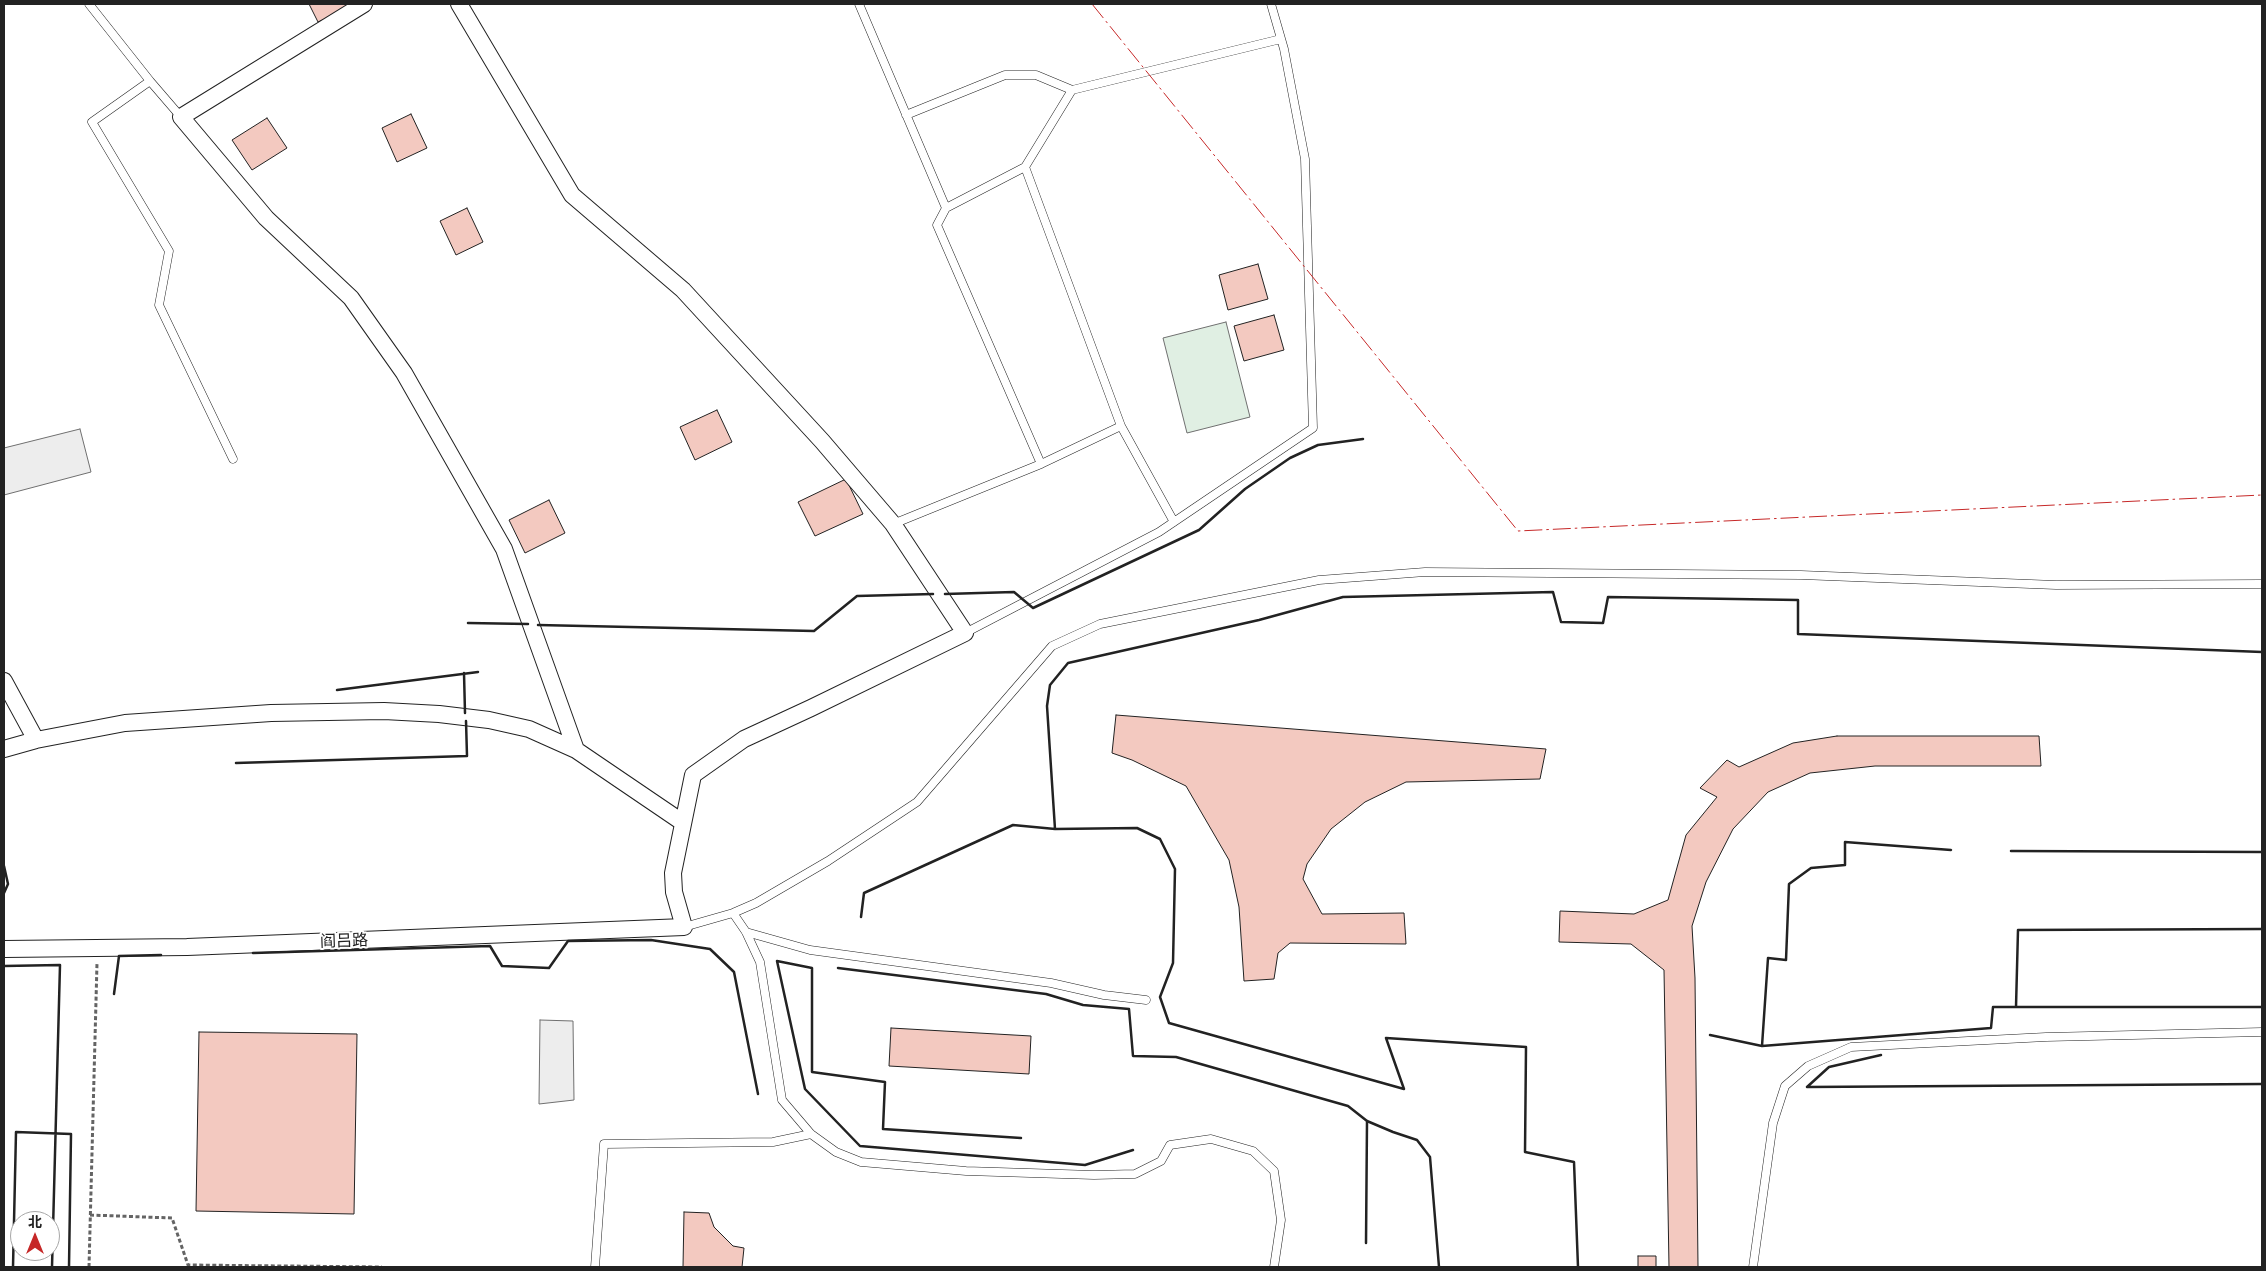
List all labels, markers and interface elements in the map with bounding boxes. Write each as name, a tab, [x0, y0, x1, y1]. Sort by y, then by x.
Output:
street label: 阎吕路	[320, 931, 368, 951]
north arrow	[10, 1211, 60, 1261]
text: 北	[28, 1214, 42, 1230]

